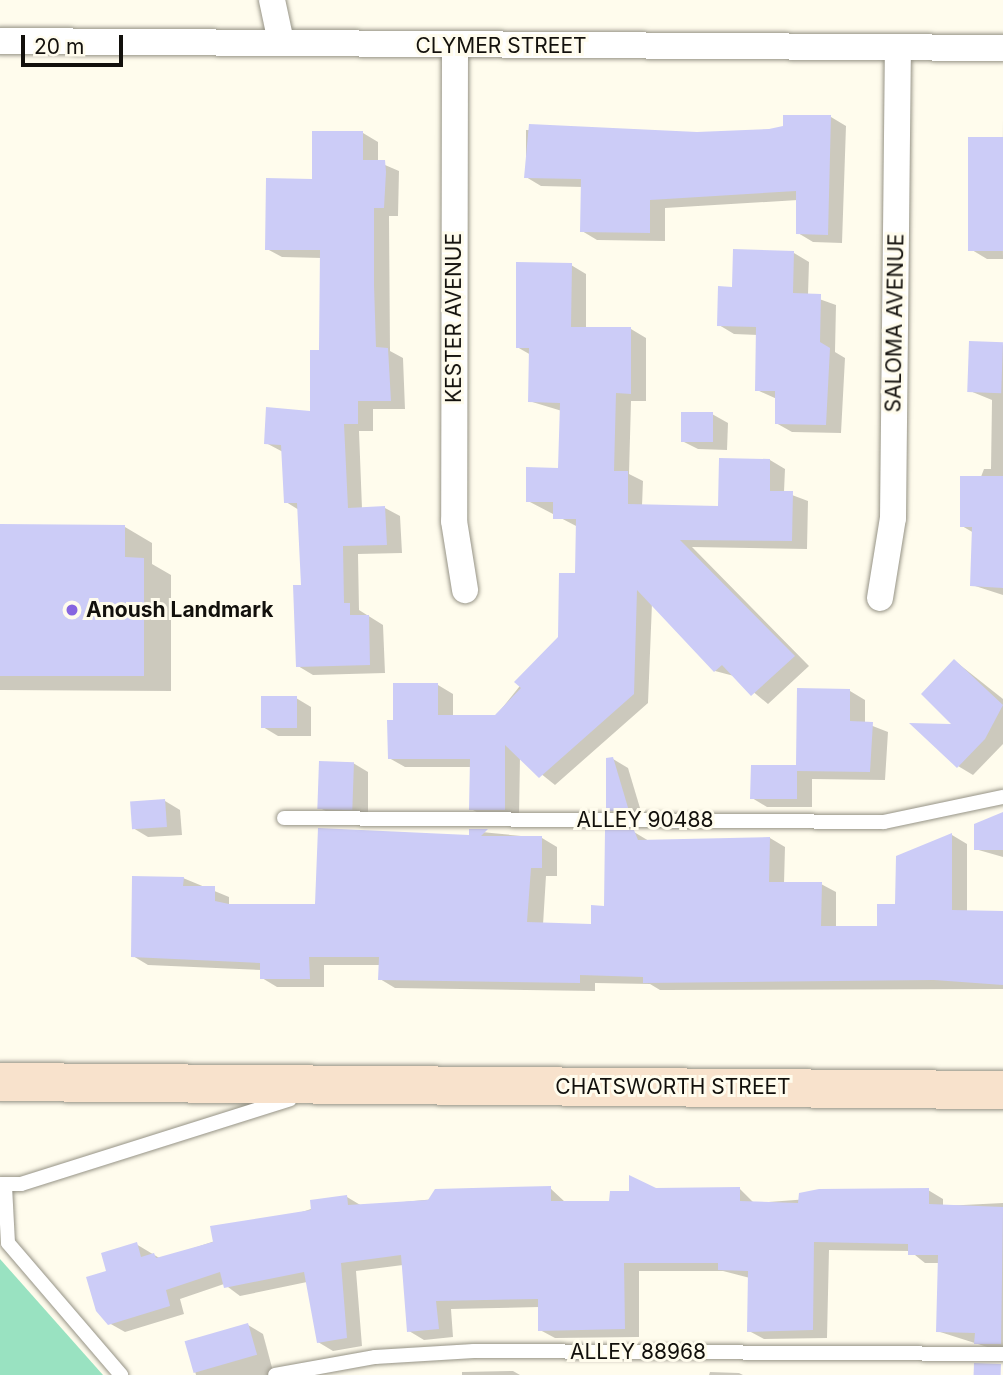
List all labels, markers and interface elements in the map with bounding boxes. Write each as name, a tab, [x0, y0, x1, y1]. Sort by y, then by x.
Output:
scale bar	[24, 21, 126, 65]
street label: CLYMER STREET	[415, 33, 587, 59]
text: 20 m	[34, 34, 84, 59]
street label: KESTER AVENUE	[441, 233, 467, 403]
street label: SALOMA AVENUE	[881, 233, 909, 413]
place label: Anoush Landmark	[86, 597, 273, 623]
marker: Anoush Landmark	[64, 602, 80, 618]
street label: ALLEY 90488	[577, 807, 713, 833]
street label: CHATSWORTH STREET	[555, 1074, 791, 1100]
street label: ALLEY 88968	[570, 1339, 706, 1365]

